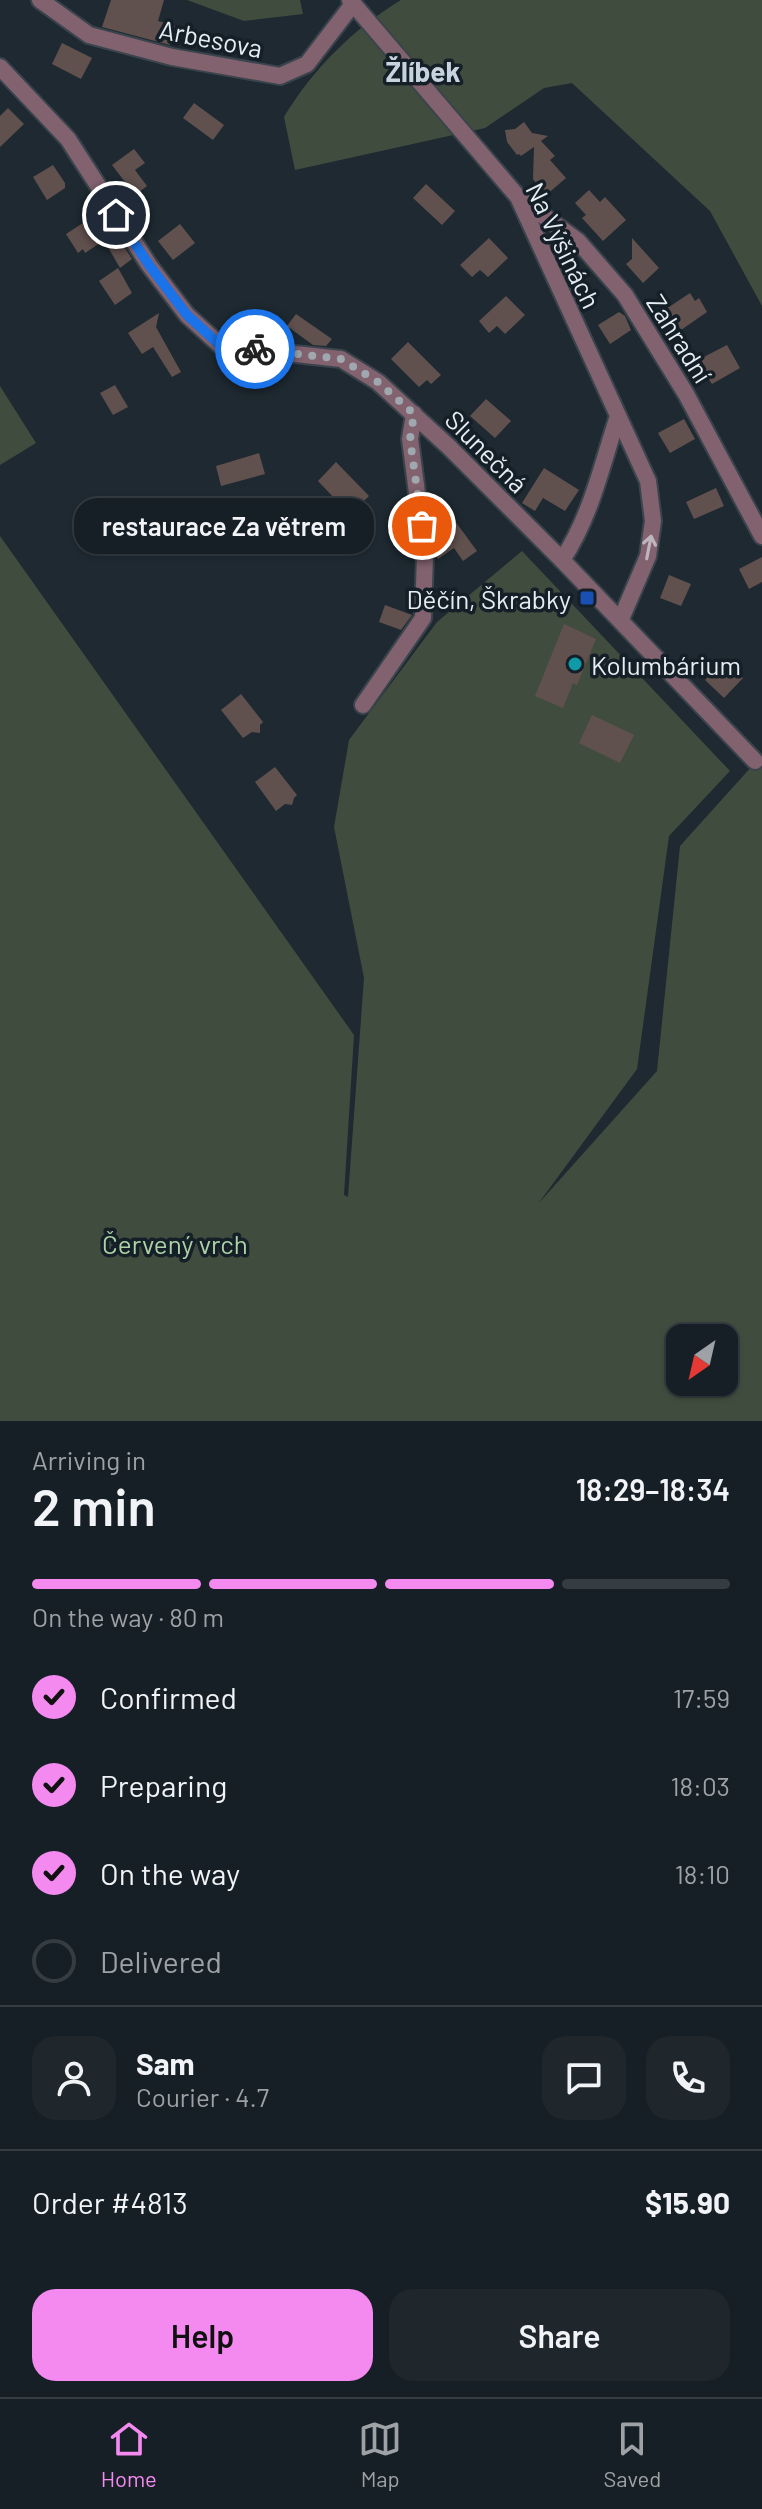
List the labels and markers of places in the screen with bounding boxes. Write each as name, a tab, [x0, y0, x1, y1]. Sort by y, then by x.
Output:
pin	[82, 181, 150, 249]
pin	[388, 492, 456, 560]
callout: restaurace Za větrem	[74, 498, 374, 554]
place label: Děčín, Škrabky	[406, 583, 571, 614]
marker: Děčín, Škrabky	[578, 589, 596, 607]
place label: Kolumbárium	[591, 649, 741, 680]
marker: Kolumbárium	[566, 655, 584, 673]

